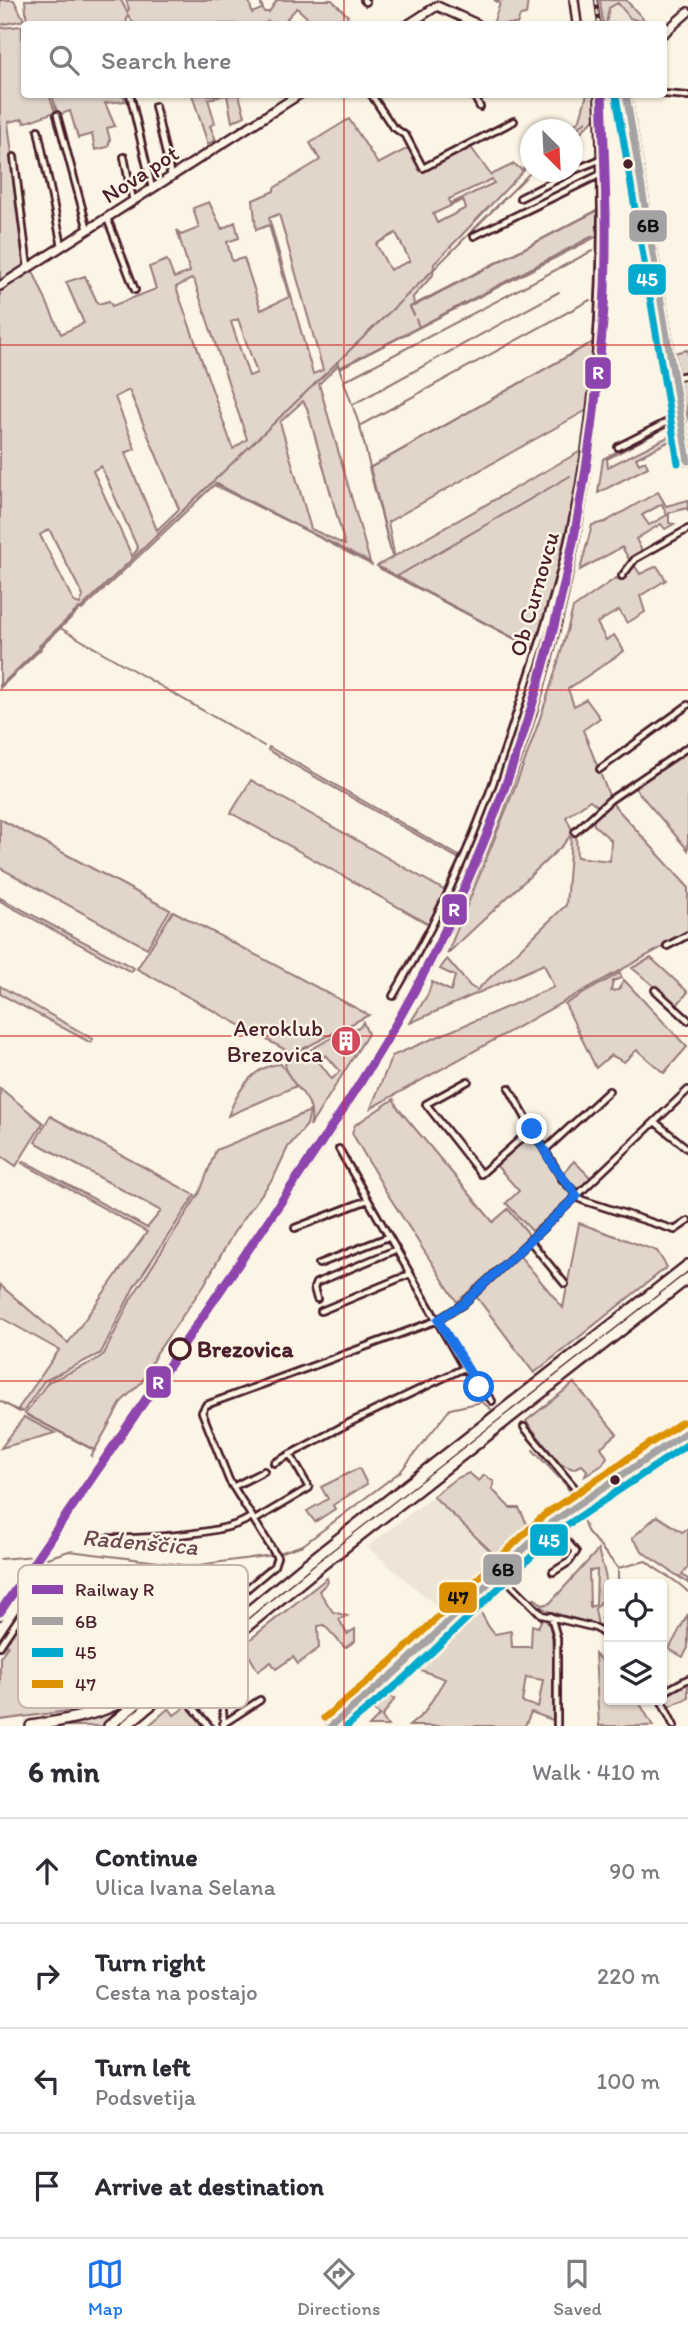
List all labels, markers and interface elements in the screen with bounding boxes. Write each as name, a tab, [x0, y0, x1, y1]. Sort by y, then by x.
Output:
search box	[21, 21, 667, 98]
icon: search	[45, 41, 83, 79]
text: Search here	[101, 44, 231, 76]
north arrow	[520, 119, 583, 182]
street label: Nova pot	[96, 139, 184, 209]
unlabelled marker	[621, 157, 635, 171]
line badge: 6B	[628, 209, 668, 243]
text: 6B	[637, 214, 659, 237]
line badge: 45	[627, 263, 667, 296]
text: 45	[636, 268, 658, 291]
line badge: R	[584, 356, 612, 390]
text: R	[592, 361, 604, 384]
street label: Ob Curnovcu	[503, 528, 565, 660]
line badge: R	[441, 893, 468, 926]
text: R	[448, 898, 460, 921]
place label: Aeroklub Brezovica	[227, 1014, 323, 1068]
building icon: Aeroklub Brezovica	[329, 1024, 363, 1058]
route end	[516, 1113, 547, 1144]
place label: Brezovica	[197, 1335, 294, 1363]
marker: Brezovica	[169, 1338, 191, 1360]
line badge: R	[145, 1365, 172, 1399]
text: R	[152, 1371, 164, 1394]
route start	[463, 1371, 494, 1402]
unlabelled marker	[608, 1473, 622, 1487]
water label: Radenščica	[81, 1522, 200, 1561]
line badge: 45	[529, 1523, 569, 1557]
text: 45	[538, 1529, 560, 1552]
line badge: 6B	[482, 1553, 523, 1586]
text: 6B	[492, 1558, 514, 1581]
legend	[18, 1565, 248, 1708]
text: Railway R	[75, 1578, 154, 1601]
map controls	[604, 1579, 667, 1705]
button: locate	[604, 1579, 667, 1642]
line badge: 47	[438, 1581, 478, 1614]
text: 47	[448, 1586, 469, 1609]
text: 6B	[75, 1610, 97, 1633]
text: 45	[75, 1641, 96, 1664]
button: layers	[604, 1642, 667, 1705]
text: 47	[75, 1673, 96, 1696]
text: 6 min	[28, 1753, 100, 1790]
text: Walk · 410 m	[532, 1758, 660, 1786]
text: Continue	[95, 1841, 198, 1873]
icon: ahead	[28, 1852, 66, 1890]
text: 90 m	[609, 1857, 660, 1885]
text: Ulica Ivana Selana	[95, 1873, 276, 1901]
text: Turn right	[95, 1946, 206, 1978]
icon: right	[28, 1957, 66, 1995]
text: 220 m	[597, 1962, 660, 1990]
text: Cesta na postajo	[95, 1978, 258, 2006]
text: Turn left	[95, 2051, 191, 2083]
icon: left	[28, 2062, 66, 2100]
text: 100 m	[596, 2067, 660, 2095]
text: Podsvetija	[95, 2083, 196, 2111]
icon: arrive	[28, 2167, 66, 2205]
text: Arrive at destination	[95, 2170, 324, 2202]
tab: Map	[86, 2255, 124, 2320]
tab: Directions	[297, 2255, 381, 2320]
tab: Saved	[553, 2255, 602, 2320]

